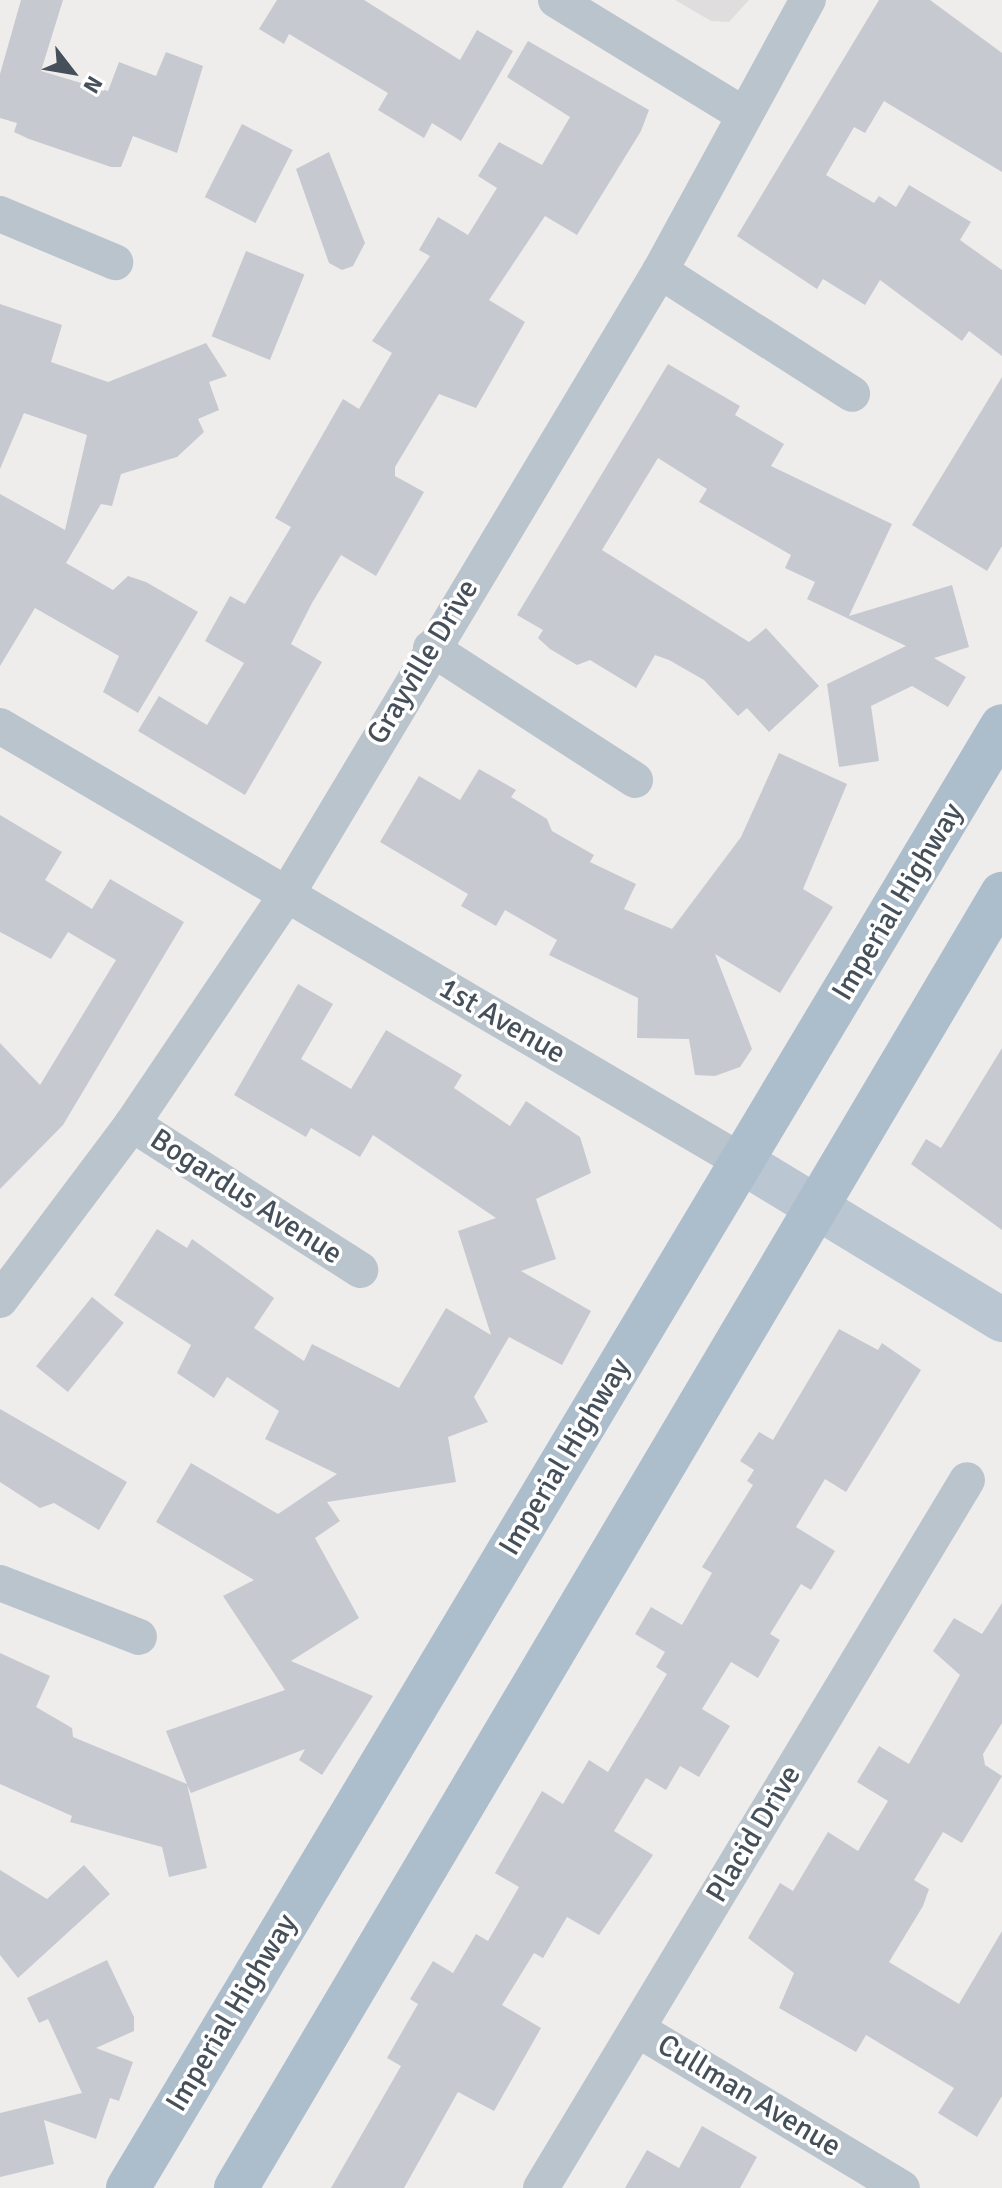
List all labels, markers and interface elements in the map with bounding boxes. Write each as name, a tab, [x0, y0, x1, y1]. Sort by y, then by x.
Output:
north arrow	[32, 32, 112, 112]
text: N	[77, 71, 109, 98]
street label: Grayville Drive	[360, 573, 486, 751]
street label: Imperial Highway	[825, 797, 971, 1007]
street label: 1st Avenue	[432, 970, 572, 1072]
street label: Bogardus Avenue	[143, 1122, 349, 1272]
street label: Imperial Highway	[492, 1352, 638, 1562]
street label: Placid Drive	[699, 1759, 809, 1909]
street label: Imperial Highway	[159, 1908, 305, 2118]
street label: Cullman Avenue	[651, 2027, 847, 2165]

